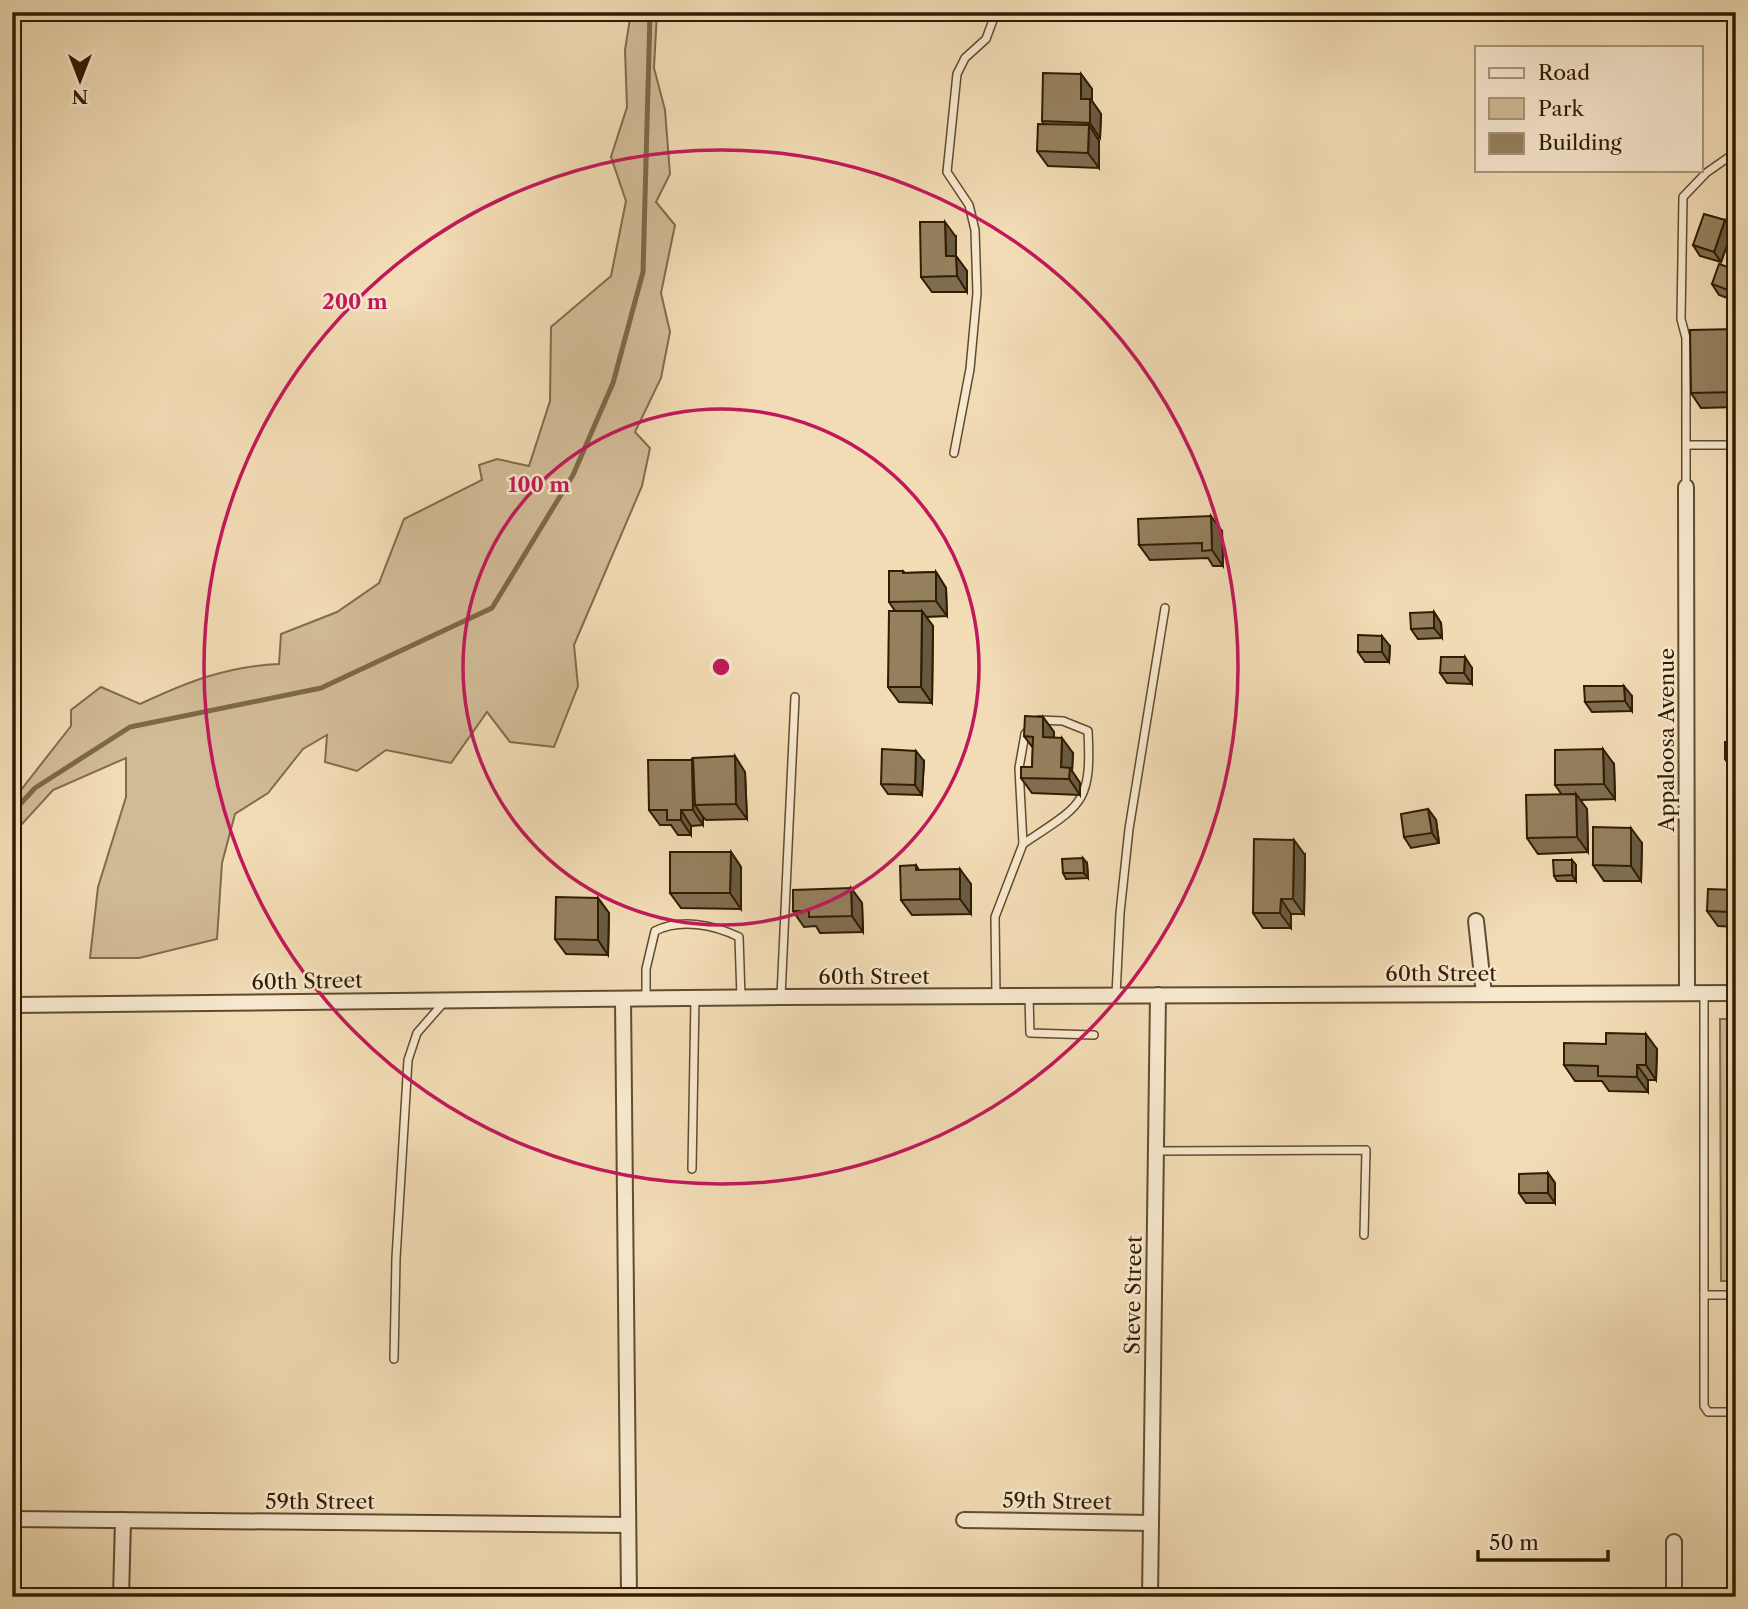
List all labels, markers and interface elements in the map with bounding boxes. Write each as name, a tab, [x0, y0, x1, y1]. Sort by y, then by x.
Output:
north arrow	[46, 46, 116, 116]
legend	[1475, 46, 1702, 172]
text: Road	[1538, 60, 1590, 85]
text: N	[72, 85, 88, 108]
text: Park	[1538, 96, 1584, 121]
text: Building	[1538, 130, 1623, 155]
text: 200 m	[322, 289, 388, 314]
text: 100 m	[508, 472, 570, 497]
street label: Appaloosa Avenue	[1654, 648, 1679, 833]
centre of rings	[709, 655, 733, 679]
street label: 60th Street	[1385, 961, 1497, 986]
street label: 60th Street	[818, 964, 930, 989]
street label: 60th Street	[251, 968, 363, 994]
street label: Steve Street	[1119, 1235, 1147, 1355]
street label: 59th Street	[1002, 1488, 1112, 1514]
street label: 59th Street	[265, 1489, 375, 1514]
scale bar	[1478, 1518, 1608, 1562]
text: 50 m	[1489, 1530, 1539, 1555]

